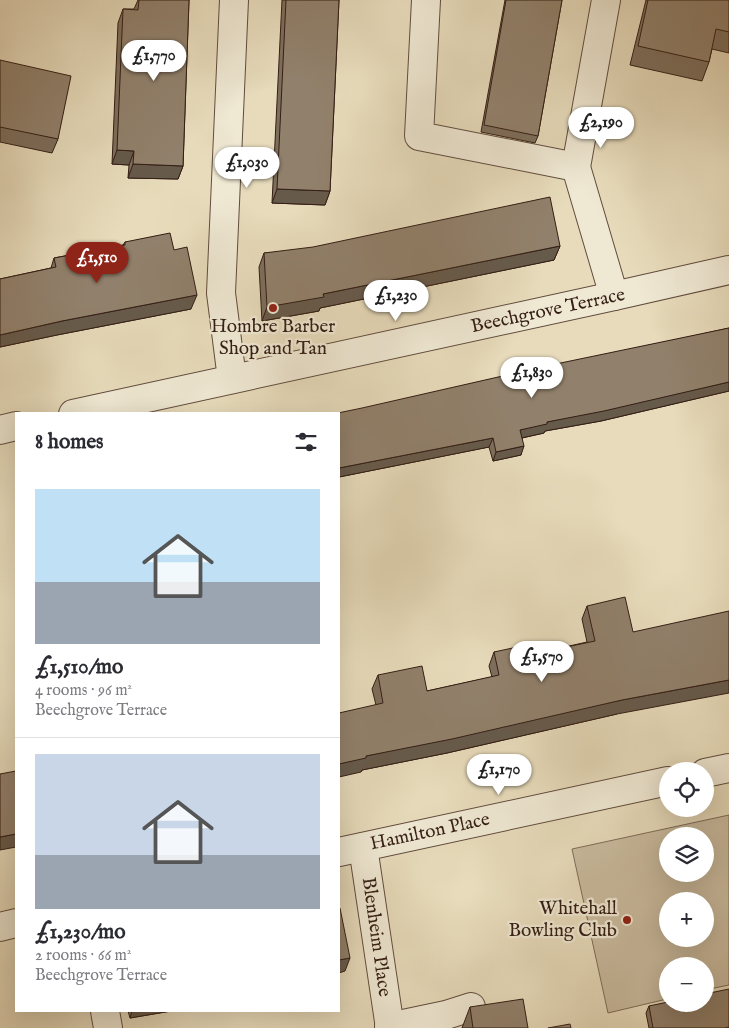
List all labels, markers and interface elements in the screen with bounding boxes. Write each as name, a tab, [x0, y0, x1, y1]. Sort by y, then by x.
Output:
pin: £1,770	[113, 39, 195, 82]
text: £1,770	[132, 46, 176, 66]
pin: £2,190	[560, 106, 642, 149]
text: £2,190	[579, 113, 623, 133]
pin: £1,030	[206, 146, 288, 189]
text: £1,030	[226, 153, 269, 173]
pin: £1,510	[56, 242, 138, 284]
text: £1,510	[77, 248, 117, 268]
pin: £1,230	[355, 280, 437, 322]
street label: Beechgrove Terrace	[469, 283, 627, 339]
text: £1,230	[375, 286, 417, 306]
marker: Hombre Barber Shop and Tan	[267, 302, 279, 314]
place label: Hombre Barber Shop and Tan	[211, 315, 335, 361]
pin: £1,830	[491, 356, 573, 399]
text: £1,830	[511, 363, 553, 383]
icon: filters	[292, 428, 320, 456]
text: 8 homes	[35, 429, 103, 456]
icon: home	[133, 521, 223, 611]
pin: £1,570	[501, 640, 583, 683]
text: £1,570	[521, 647, 563, 667]
text: £1,510/mo	[35, 654, 123, 681]
text: 4 rooms · 96 m²	[35, 681, 132, 701]
text: Beechgrove Terrace	[35, 701, 167, 721]
pin: £1,170	[458, 754, 540, 796]
text: £1,170	[478, 760, 520, 780]
map controls	[659, 762, 714, 1012]
button: locate	[659, 762, 714, 817]
icon: home	[133, 787, 223, 877]
street label: Hamilton Place	[368, 808, 492, 856]
button: layers	[659, 827, 714, 882]
street label: Blenheim Place	[356, 876, 396, 999]
button: +	[659, 892, 714, 947]
place label: Whitehall Bowling Club	[508, 897, 618, 943]
marker: Whitehall Bowling Club	[621, 914, 633, 926]
text: £1,230/mo	[35, 919, 126, 946]
text: 2 rooms · 66 m²	[35, 946, 131, 966]
button: −	[659, 957, 714, 1012]
text: Beechgrove Terrace	[35, 966, 167, 986]

